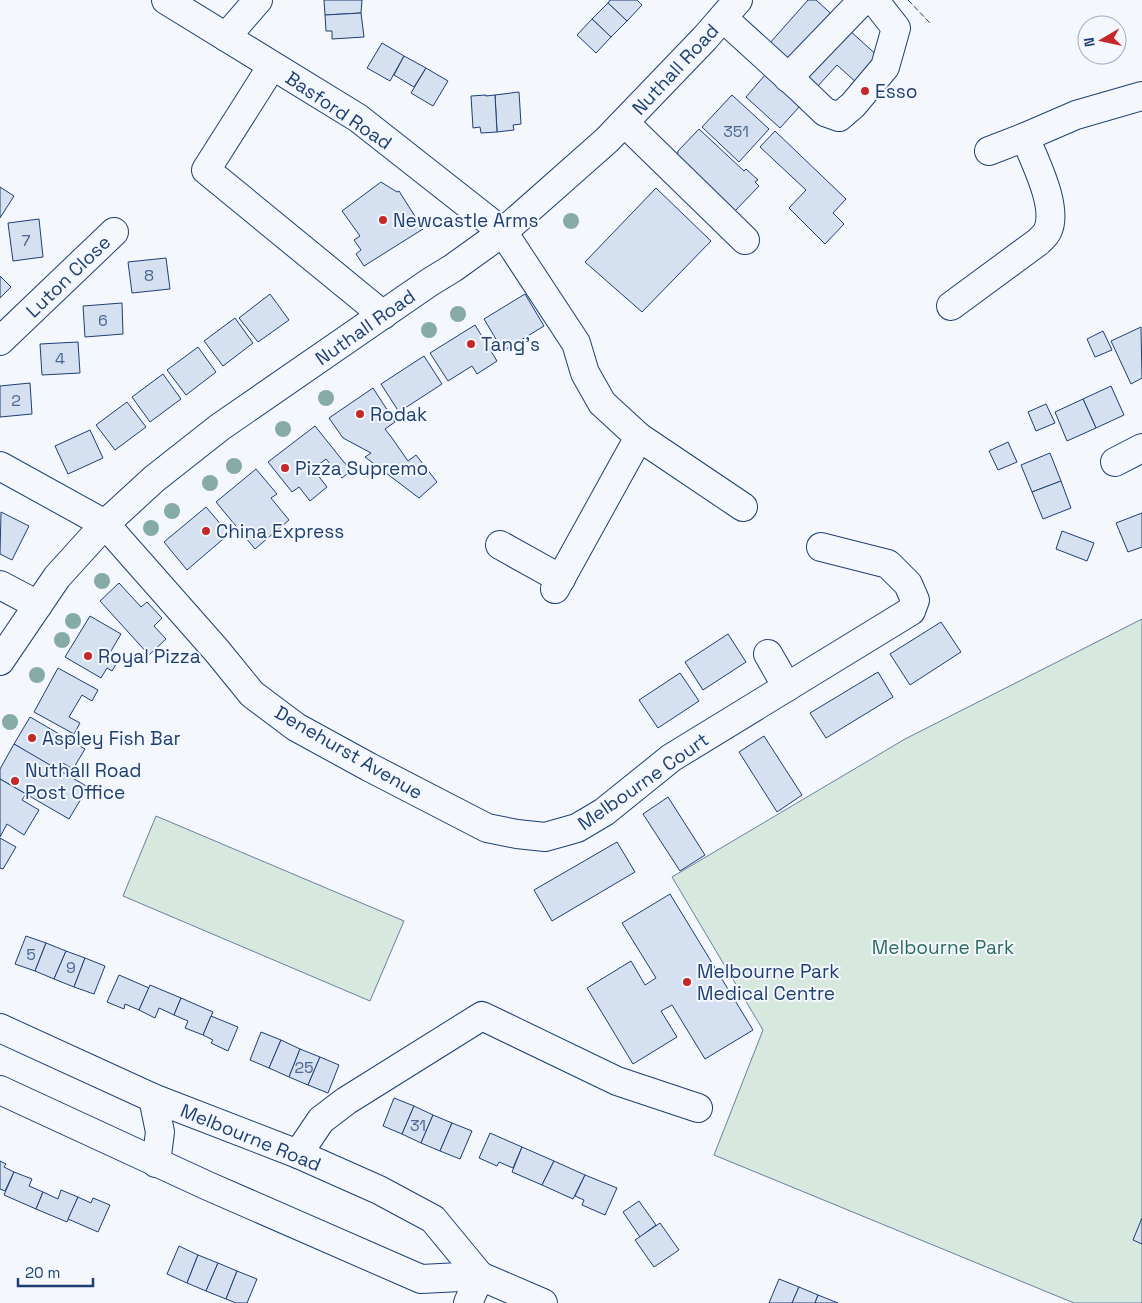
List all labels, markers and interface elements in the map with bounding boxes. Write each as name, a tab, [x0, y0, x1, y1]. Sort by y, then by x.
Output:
north arrow	[1077, 15, 1127, 65]
street label: Nuthall Road	[627, 18, 724, 120]
text: N	[1080, 36, 1099, 48]
street label: Basford Road	[281, 66, 397, 155]
place label: Esso	[875, 79, 917, 104]
marker: Esso	[859, 85, 871, 97]
house number: 351	[723, 121, 749, 142]
place label: Newcastle Arms	[393, 208, 538, 233]
marker: Newcastle Arms	[377, 214, 389, 226]
house number: 7	[21, 230, 31, 251]
street label: Luton Close	[21, 230, 116, 323]
house number: 8	[144, 265, 154, 286]
street label: Nuthall Road	[310, 284, 420, 371]
house number: 6	[98, 310, 108, 331]
place label: Tang's	[481, 332, 540, 357]
marker: Tang's	[465, 338, 477, 350]
house number: 4	[55, 348, 65, 369]
house number: 2	[11, 390, 21, 411]
place label: Rodak	[370, 402, 427, 427]
marker: Rodak	[354, 408, 366, 420]
place label: Pizza Supremo	[295, 456, 428, 481]
marker: Pizza Supremo	[279, 462, 291, 474]
place label: China Express	[216, 519, 344, 544]
marker: China Express	[200, 525, 212, 537]
place label: Royal Pizza	[98, 644, 201, 669]
marker: Royal Pizza	[82, 650, 94, 662]
street label: Denehurst Avenue	[270, 700, 427, 805]
place label: Aspley Fish Bar	[42, 726, 181, 751]
street label: Melbourne Court	[573, 727, 714, 836]
marker: Aspley Fish Bar	[26, 732, 38, 744]
place label: Nuthall Road Post Office	[25, 758, 141, 805]
marker: Nuthall Road Post Office	[9, 775, 21, 787]
park label: Melbourne Park	[872, 935, 1014, 960]
house number: 5	[26, 944, 36, 965]
house number: 9	[66, 957, 76, 978]
place label: Melbourne Park Medical Centre	[697, 959, 839, 1006]
marker: Melbourne Park Medical Centre	[681, 976, 693, 988]
house number: 25	[294, 1057, 314, 1078]
street label: Melbourne Road	[177, 1098, 325, 1177]
house number: 31	[410, 1115, 426, 1136]
scale bar	[18, 1256, 92, 1288]
text: 20 m	[25, 1263, 60, 1282]

